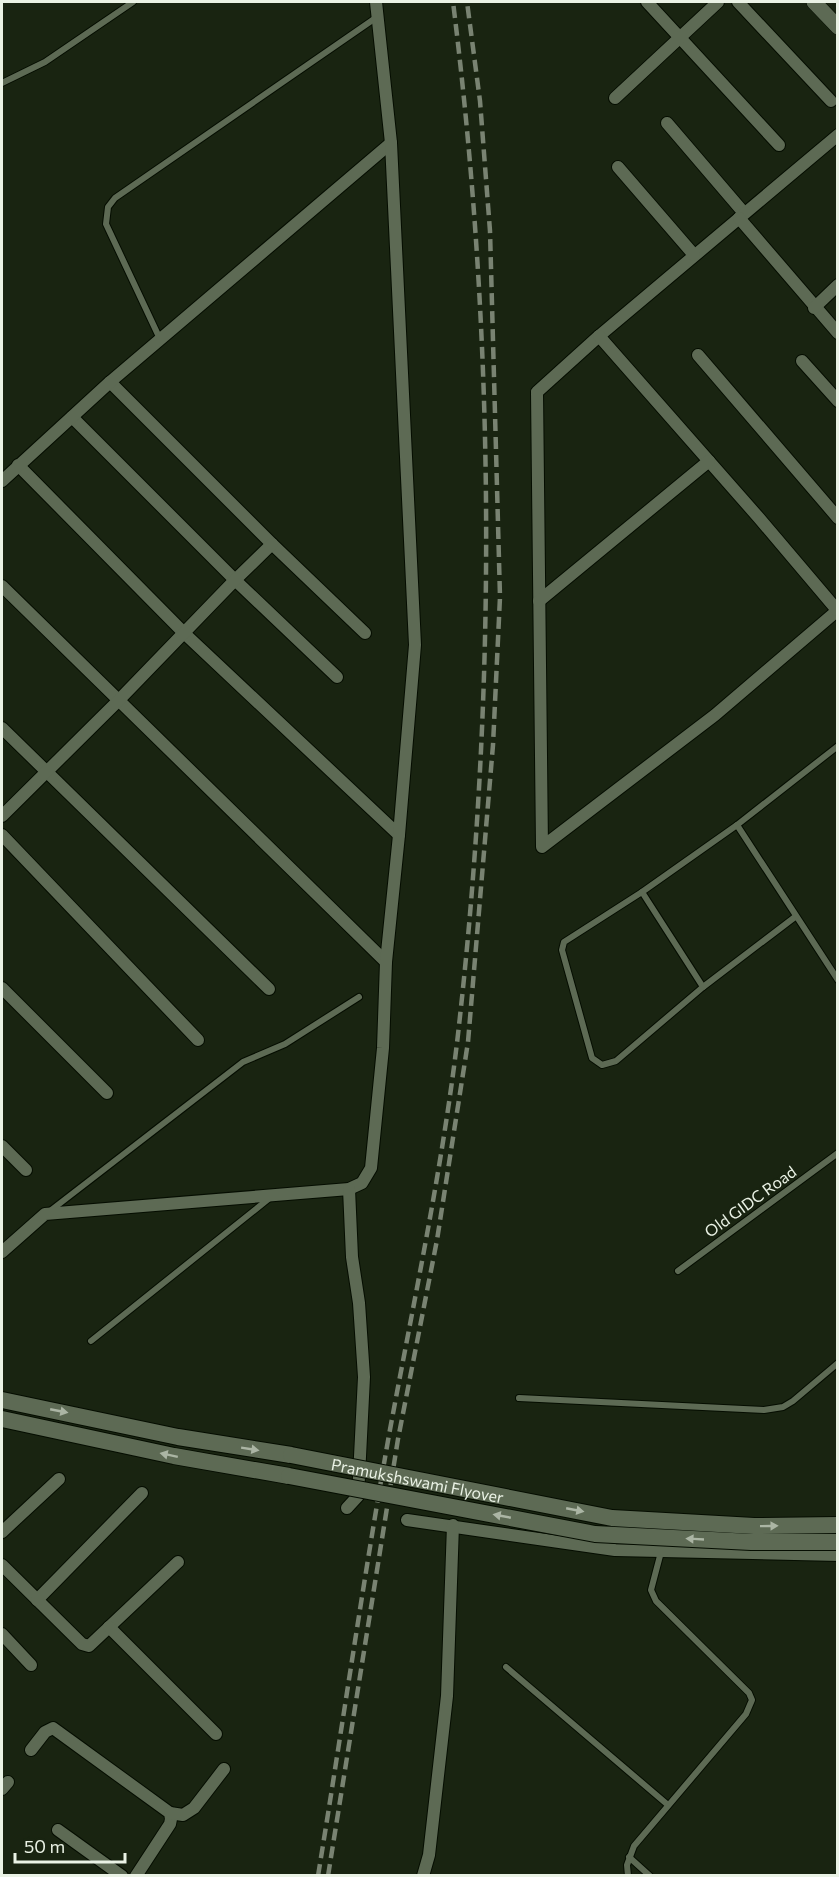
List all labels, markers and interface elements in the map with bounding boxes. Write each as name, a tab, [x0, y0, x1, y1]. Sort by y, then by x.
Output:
street label: Old GIDC Road	[700, 1161, 800, 1241]
one-way arrow	[50, 1407, 69, 1416]
one-way arrow	[241, 1444, 260, 1453]
one-way arrow	[160, 1450, 179, 1459]
street label: Pramukshswami Flyover	[330, 1454, 506, 1506]
one-way arrow	[566, 1506, 585, 1515]
one-way arrow	[492, 1511, 511, 1520]
one-way arrow	[760, 1521, 779, 1531]
one-way arrow	[686, 1535, 705, 1544]
scale bar	[15, 1826, 124, 1864]
text: 50 m	[24, 1835, 65, 1857]

